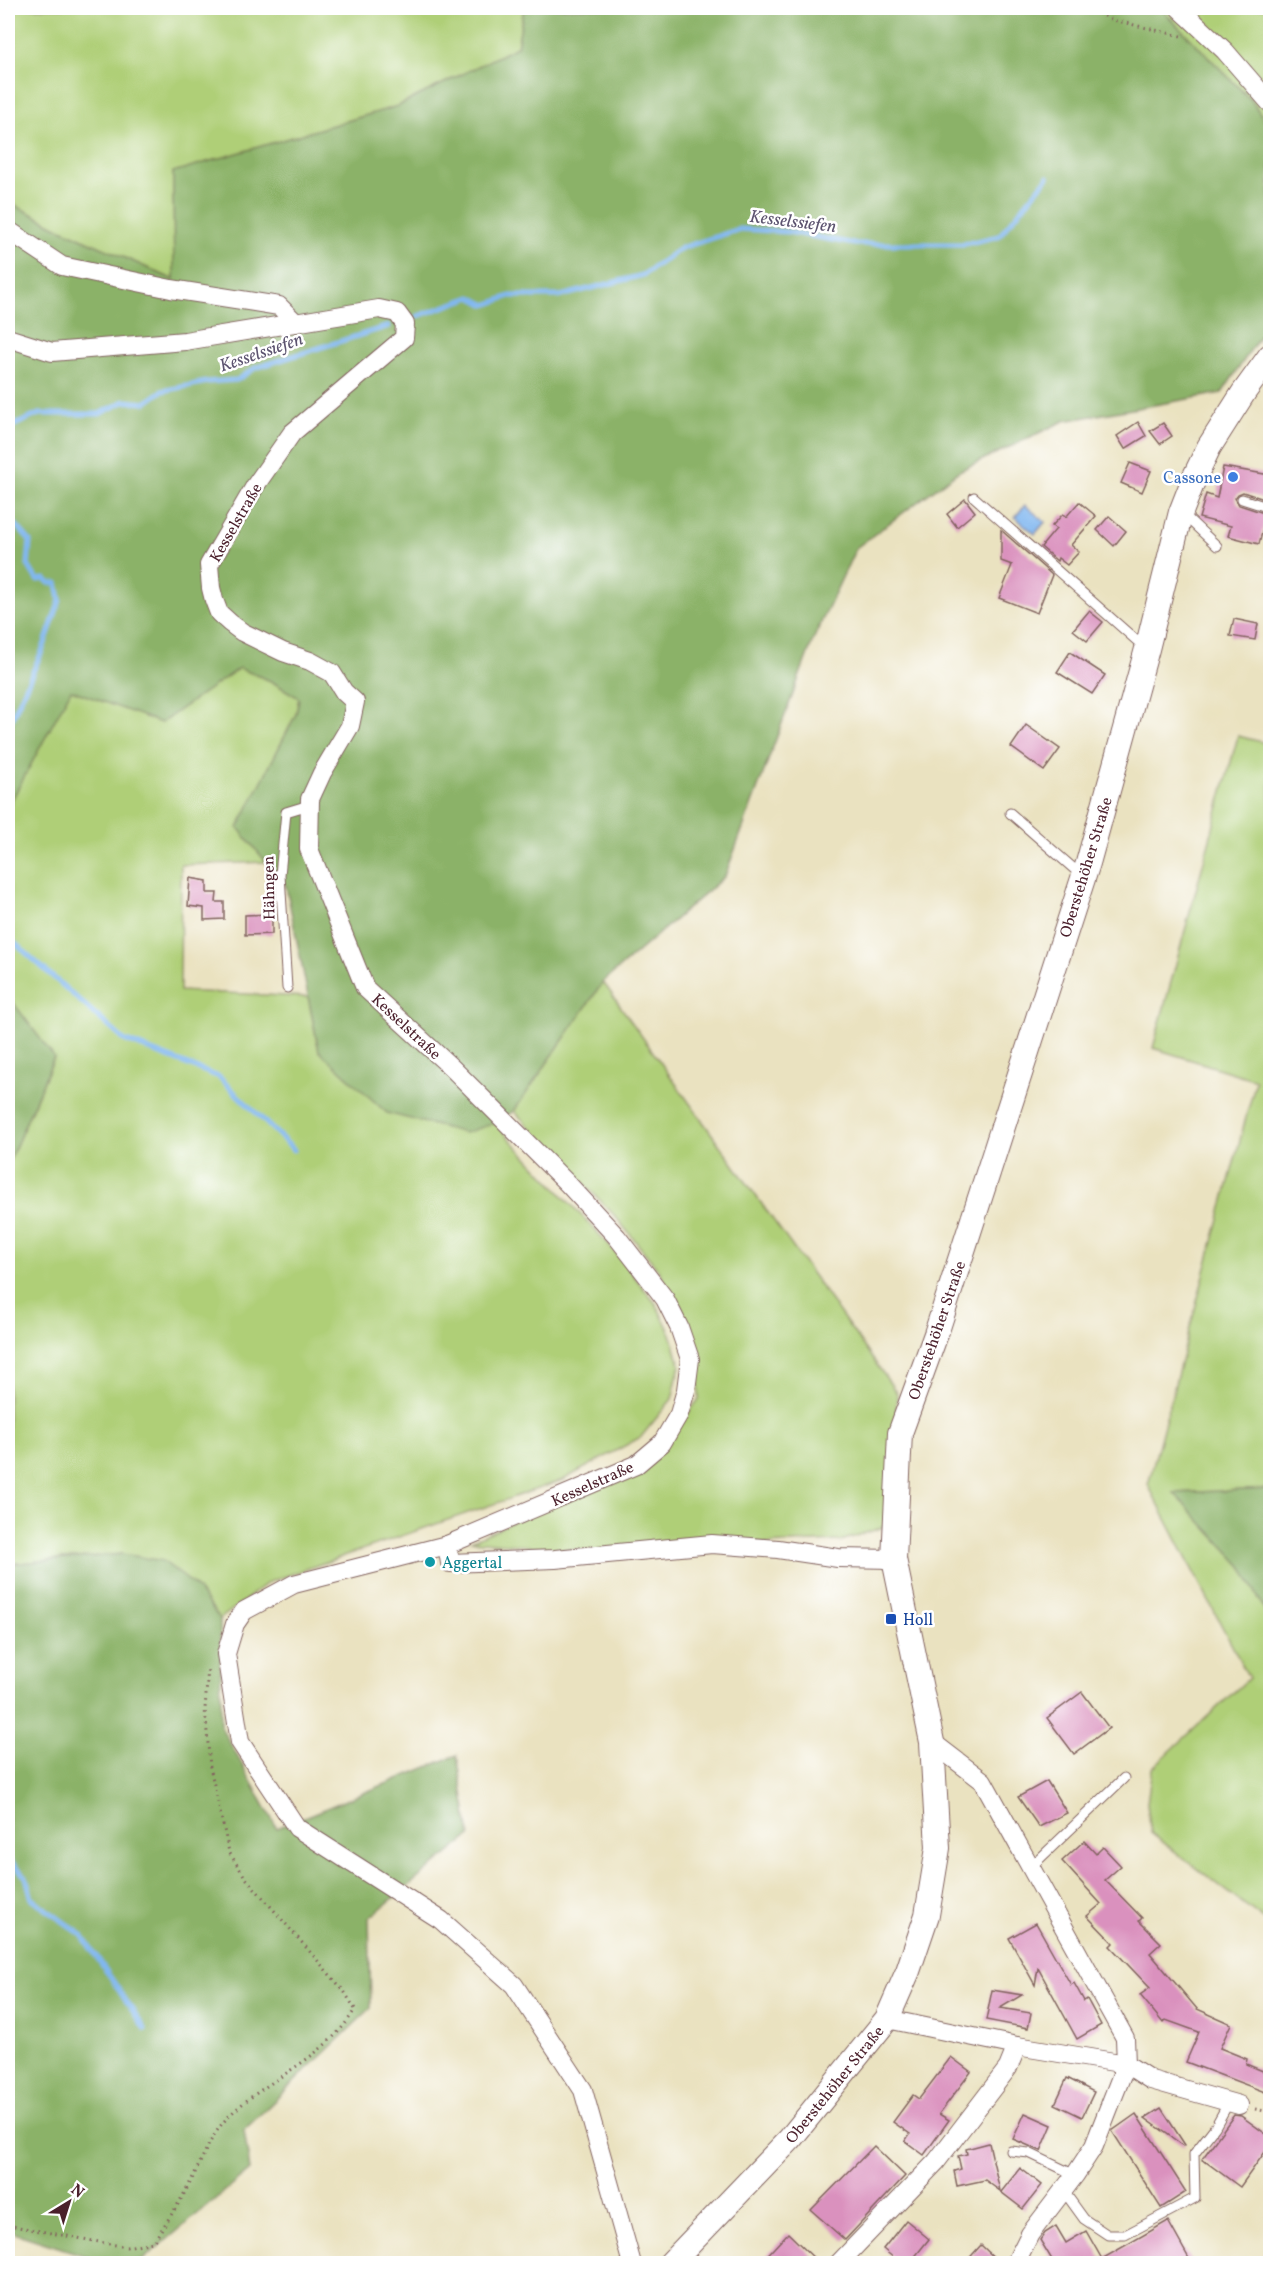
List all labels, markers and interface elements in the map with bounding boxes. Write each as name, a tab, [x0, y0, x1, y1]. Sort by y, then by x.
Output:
water label: Kesselssiefen	[748, 205, 838, 240]
water label: Kesselssiefen	[216, 327, 307, 379]
place label: Cassone	[1163, 468, 1221, 490]
marker: Cassone	[1226, 470, 1240, 484]
street label: Kesselstraße	[205, 479, 268, 567]
street label: Oberstehöher Straße	[1055, 795, 1119, 941]
street label: Hähngen	[258, 856, 282, 920]
street label: Kesselstraße	[366, 989, 445, 1066]
street label: Oberstehöher Straße	[904, 1258, 972, 1403]
street label: Kesselstraße	[548, 1457, 638, 1513]
place label: Aggertal	[442, 1553, 502, 1575]
marker: Aggertal	[423, 1555, 437, 1569]
place label: Holl	[903, 1610, 933, 1632]
marker: Holl	[884, 1612, 898, 1626]
street label: Oberstehöher Straße	[781, 2022, 890, 2149]
north arrow	[39, 2172, 99, 2232]
text: N	[66, 2180, 89, 2204]

